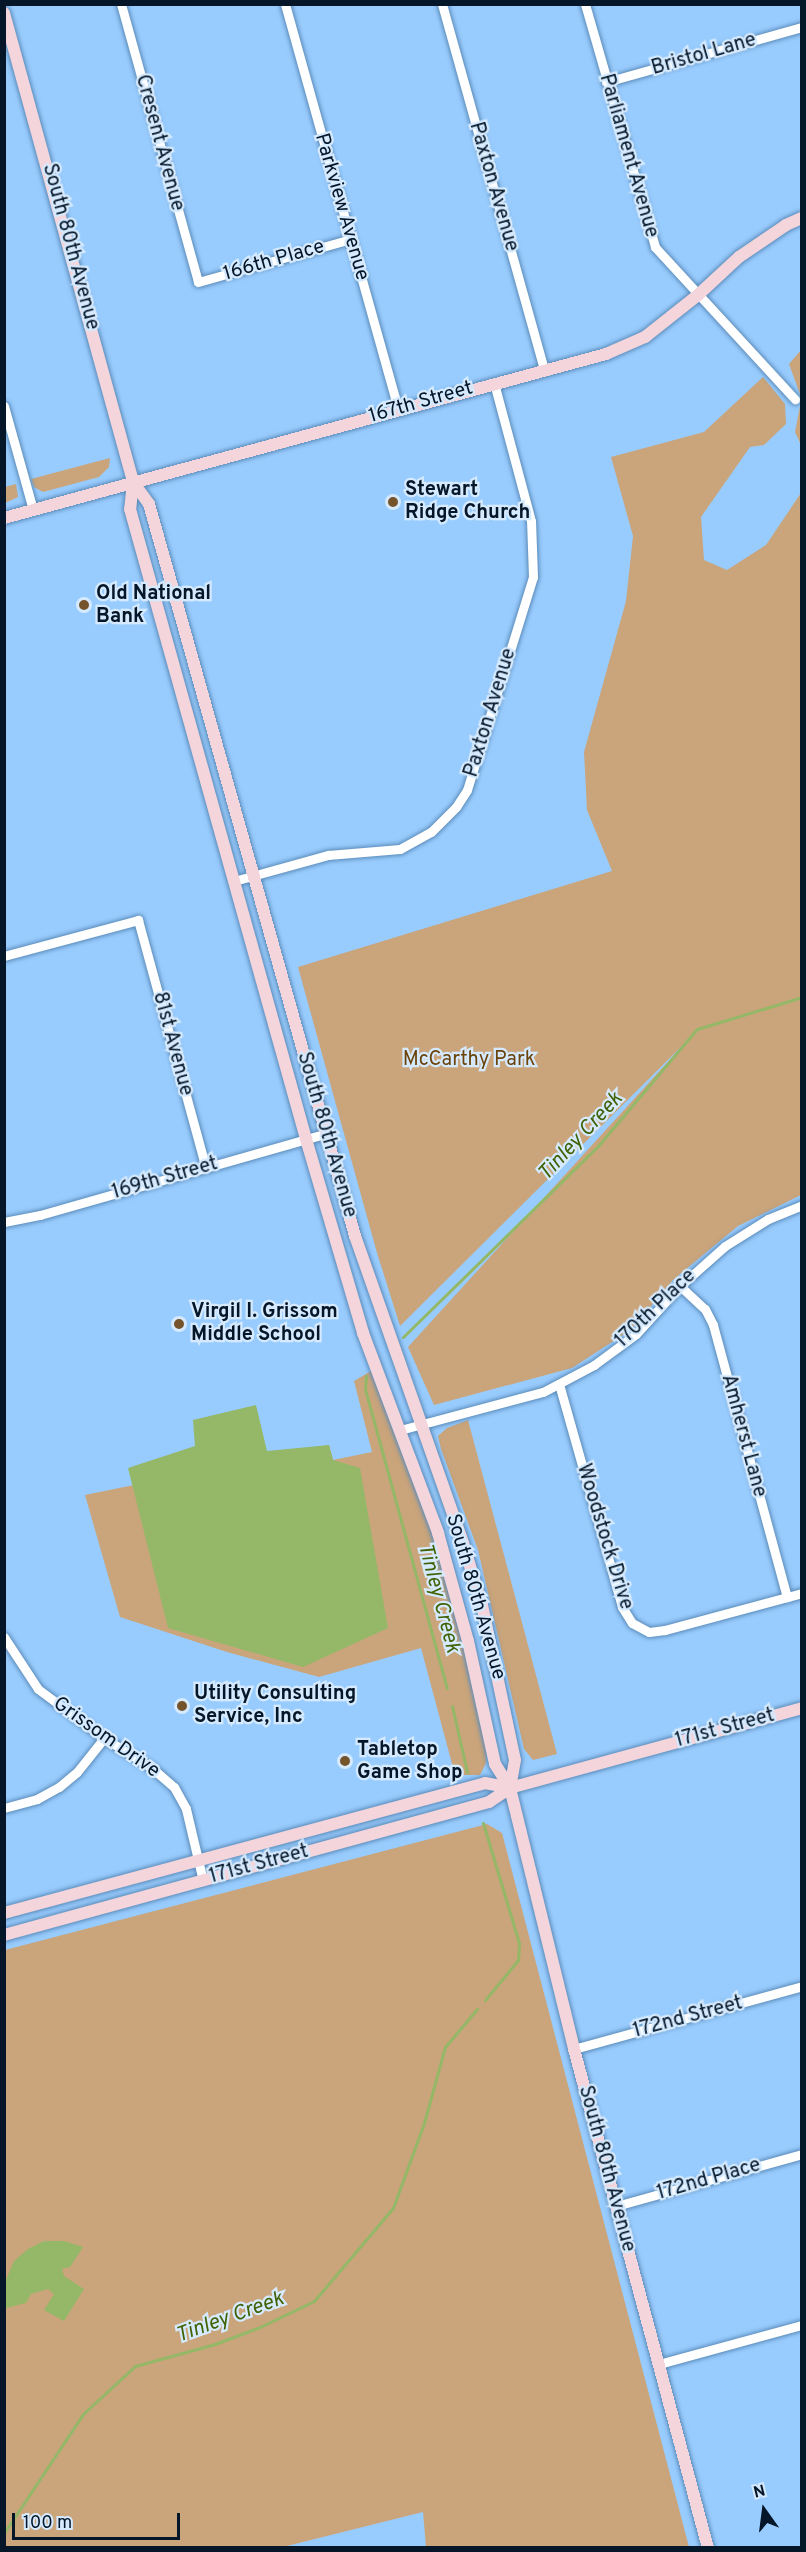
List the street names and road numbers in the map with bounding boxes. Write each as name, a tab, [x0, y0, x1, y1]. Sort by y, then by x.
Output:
street label: Bristol Lane	[649, 29, 759, 81]
street label: Parliament Avenue	[593, 71, 663, 241]
street label: Cresent Avenue	[129, 72, 189, 214]
street label: Paxton Avenue	[463, 119, 523, 255]
street label: Parkview Avenue	[308, 130, 374, 284]
street label: South 80th Avenue	[36, 161, 104, 333]
street label: 166th Place	[221, 235, 327, 287]
street label: 167th Street	[366, 377, 476, 429]
street label: Paxton Avenue	[460, 645, 522, 781]
street label: 81st Avenue	[146, 989, 198, 1099]
street label: South 80th Avenue	[291, 1049, 361, 1221]
street label: 169th Street	[109, 1152, 221, 1206]
street label: 170th Place	[611, 1265, 701, 1353]
street label: Amherst Lane	[715, 1372, 771, 1500]
street label: Woodstock Drive	[570, 1461, 638, 1613]
street label: South 80th Avenue	[440, 1511, 510, 1683]
street label: Grissom Drive	[48, 1692, 164, 1784]
street label: 171st Street	[673, 1704, 777, 1754]
street label: 171st Street	[207, 1840, 311, 1890]
street label: 172nd Street	[631, 1992, 745, 2044]
street label: South 80th Avenue	[572, 2083, 640, 2255]
street label: 172nd Place	[654, 2154, 764, 2206]

